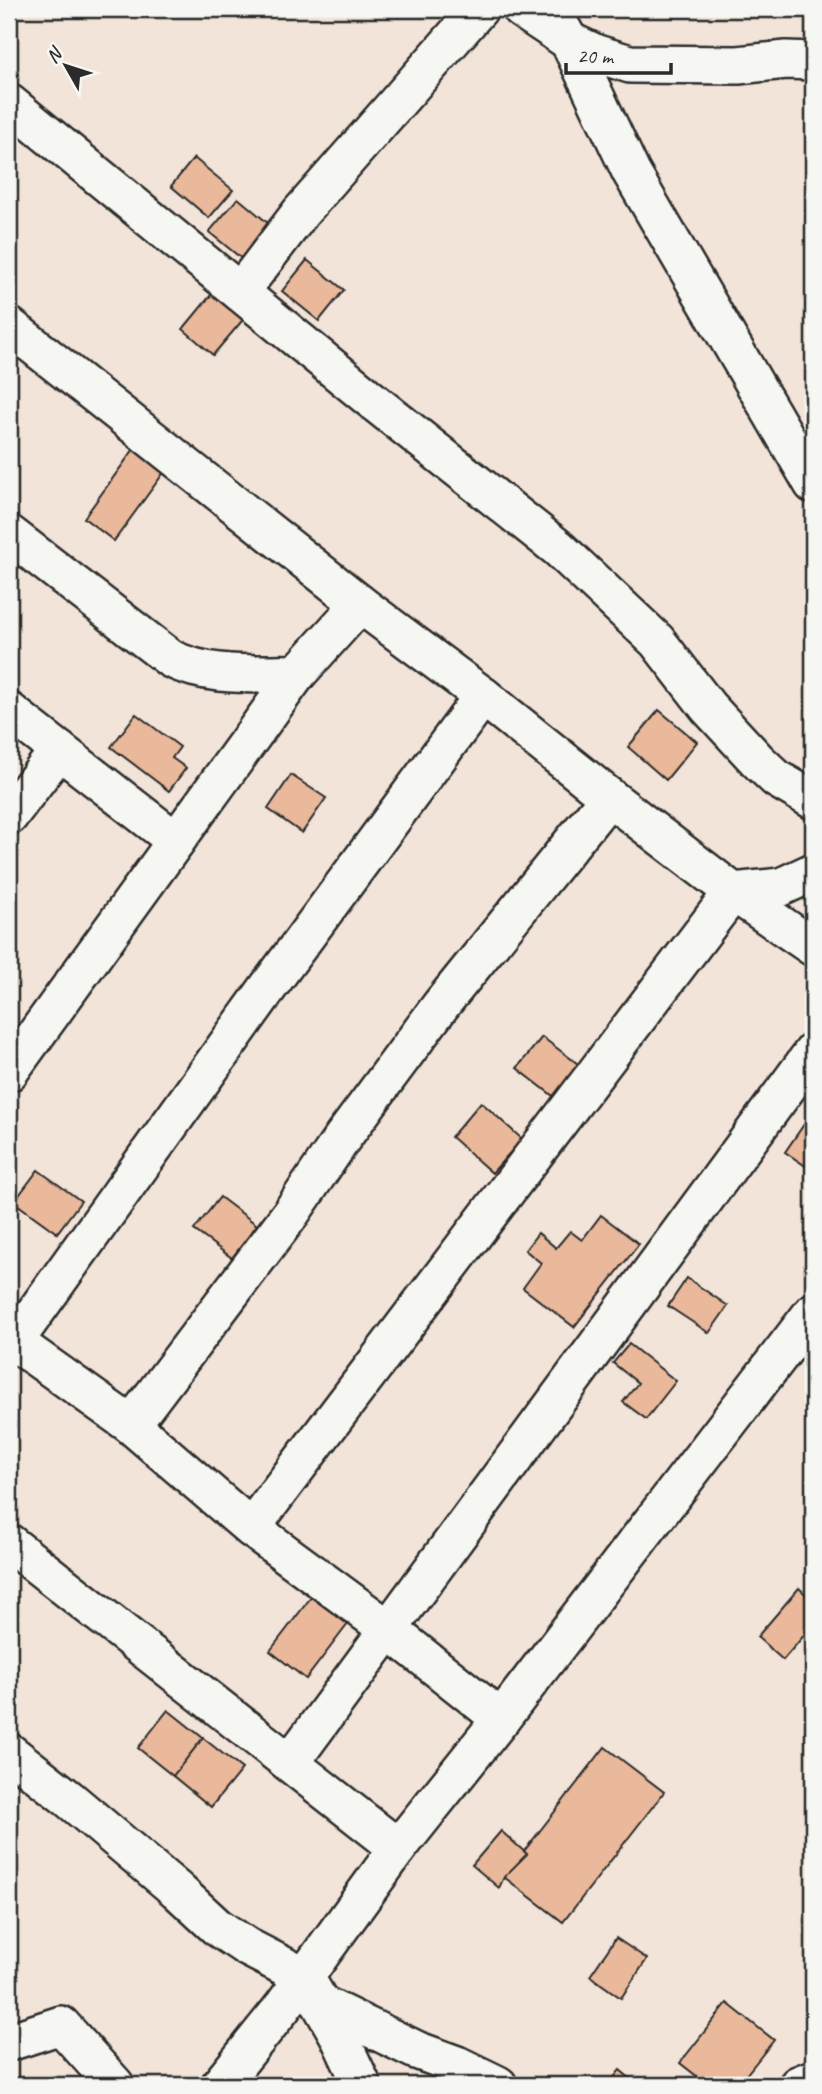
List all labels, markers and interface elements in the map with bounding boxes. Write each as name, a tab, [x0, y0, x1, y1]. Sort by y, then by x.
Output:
north arrow	[32, 32, 102, 102]
scale bar	[566, 32, 672, 76]
text: N	[41, 41, 69, 68]
text: 20 m	[577, 43, 615, 69]

